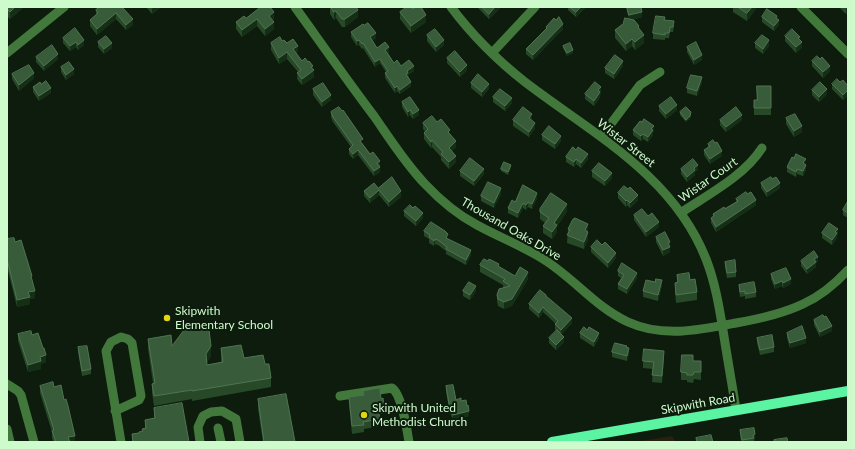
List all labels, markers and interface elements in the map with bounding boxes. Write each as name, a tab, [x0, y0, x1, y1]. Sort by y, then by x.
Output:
street label: Wistar Street	[594, 116, 658, 170]
street label: Wistar Court	[676, 155, 740, 205]
street label: Thousand Oaks Drive	[458, 194, 564, 264]
place label: Skipwith Elementary School	[175, 304, 273, 332]
marker: Skipwith Elementary School	[162, 313, 172, 323]
street label: Skipwith Road	[660, 390, 736, 418]
place label: Skipwith United Methodist Church	[372, 401, 467, 429]
marker: Skipwith United Methodist Church	[359, 410, 369, 420]

